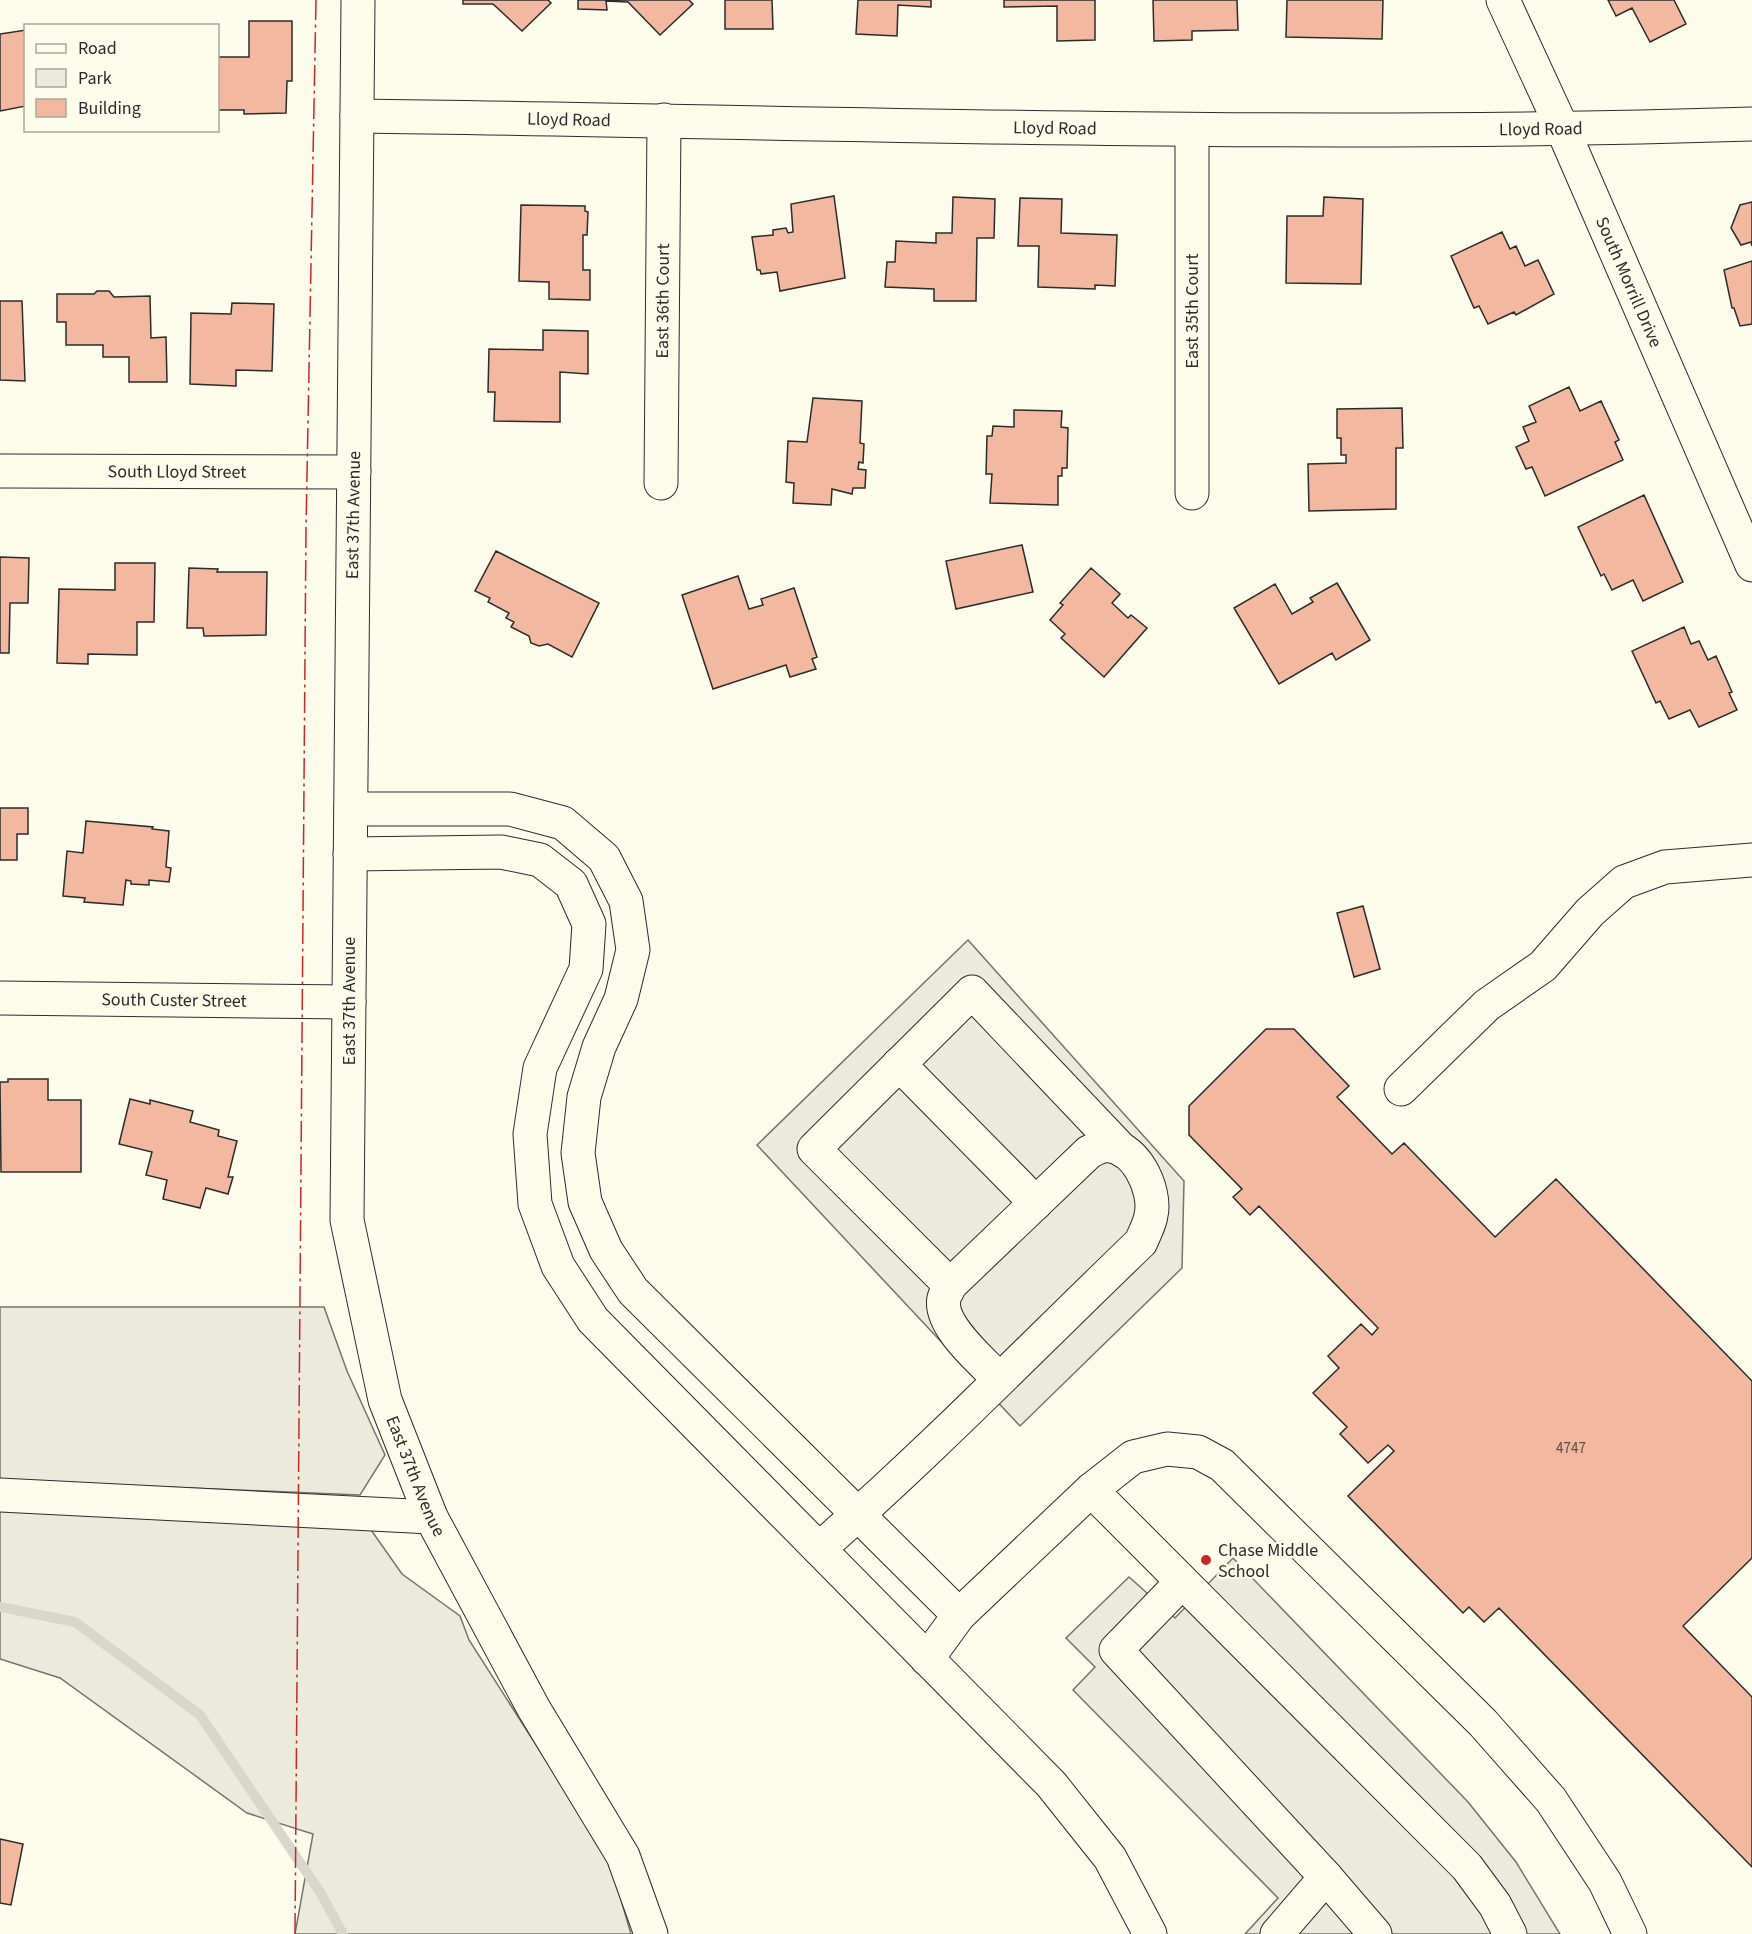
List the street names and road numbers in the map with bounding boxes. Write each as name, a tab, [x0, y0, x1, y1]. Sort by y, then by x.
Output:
street label: Lloyd Road	[527, 107, 611, 133]
street label: Lloyd Road	[1013, 115, 1097, 141]
street label: Lloyd Road	[1499, 116, 1583, 142]
street label: South Morrill Drive	[1589, 213, 1668, 352]
street label: East 36th Court	[650, 243, 676, 359]
street label: East 35th Court	[1180, 254, 1205, 368]
street label: East 37th Avenue	[340, 451, 367, 579]
street label: South Lloyd Street	[108, 459, 246, 485]
street label: East 37th Avenue	[337, 937, 362, 1065]
street label: South Custer Street	[101, 987, 247, 1014]
street label: East 37th Avenue	[379, 1412, 451, 1541]

